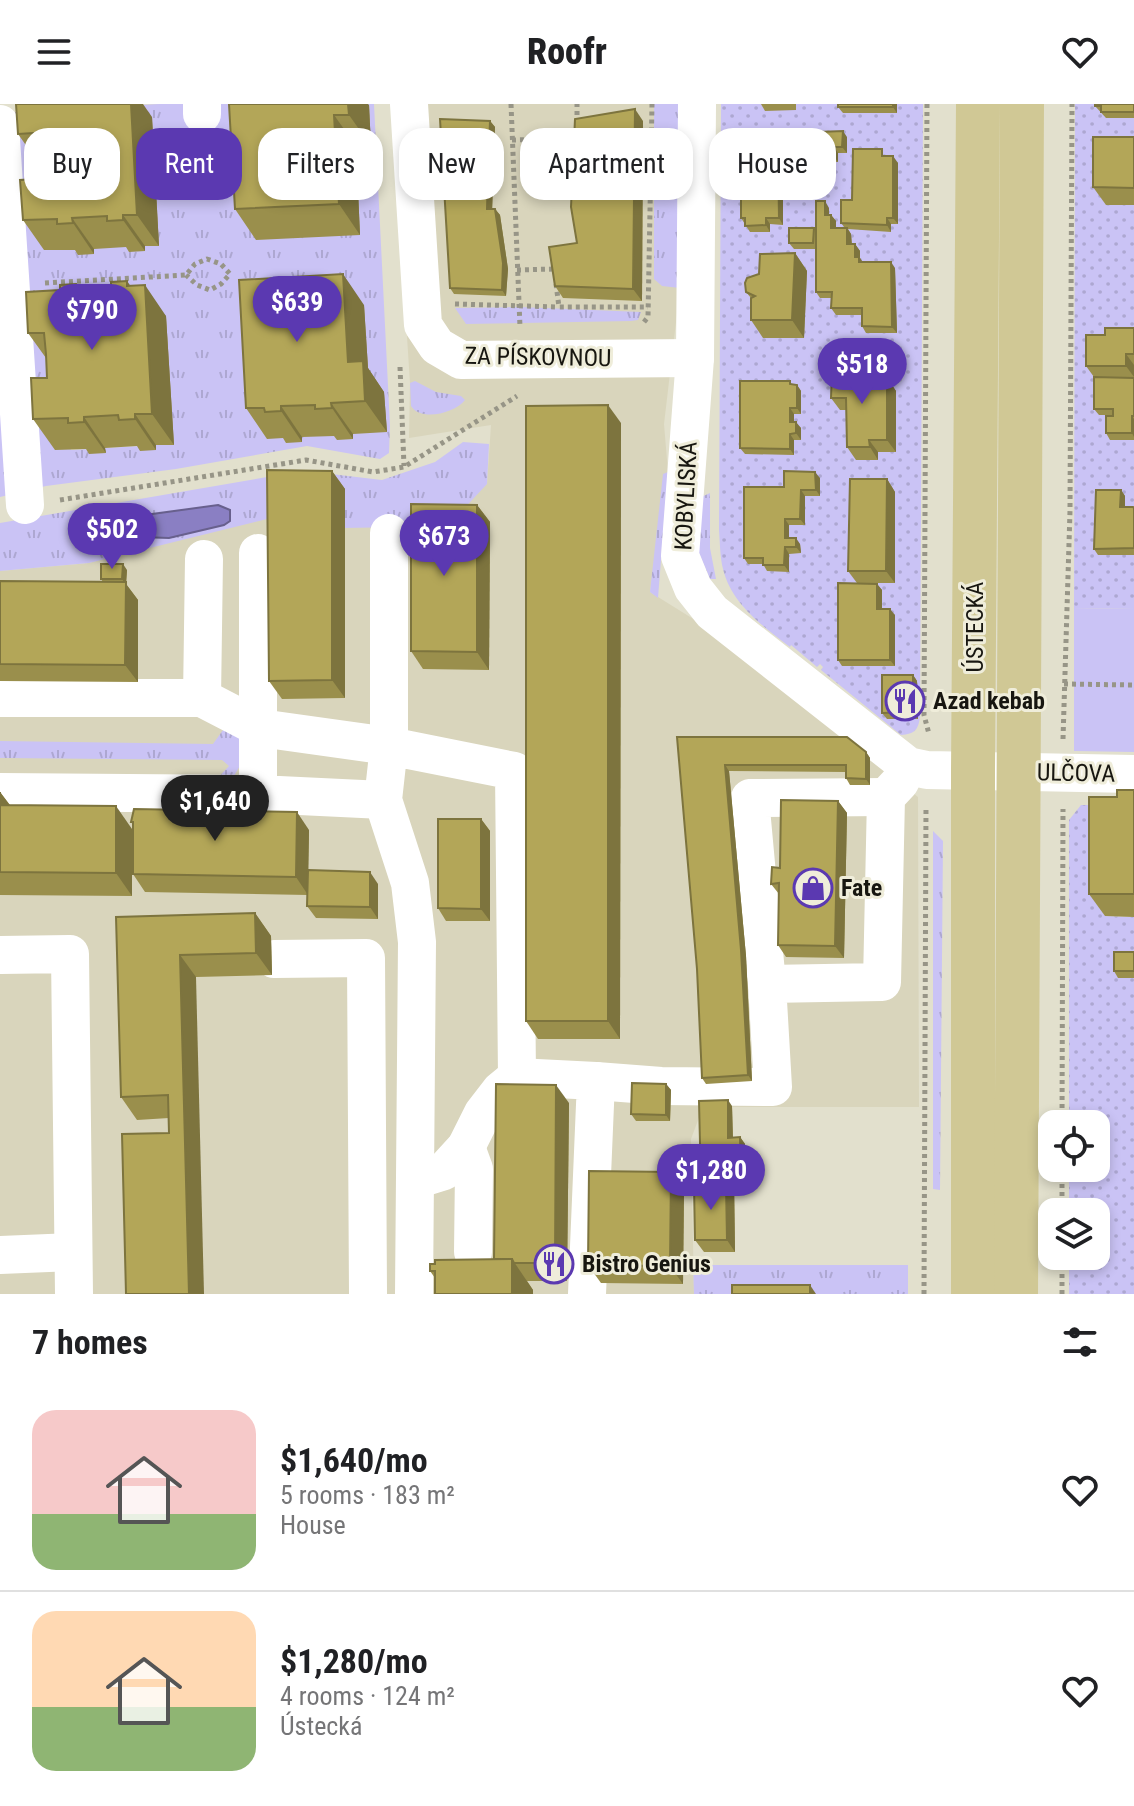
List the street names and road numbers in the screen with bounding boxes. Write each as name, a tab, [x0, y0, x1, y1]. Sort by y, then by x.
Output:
street label: ZA PÍSKOVNOU	[464, 342, 612, 372]
street label: KOBYLISKÁ	[669, 441, 703, 551]
street label: ÚSTECKÁ	[961, 581, 989, 672]
street label: ULČOVA	[1037, 757, 1116, 788]

